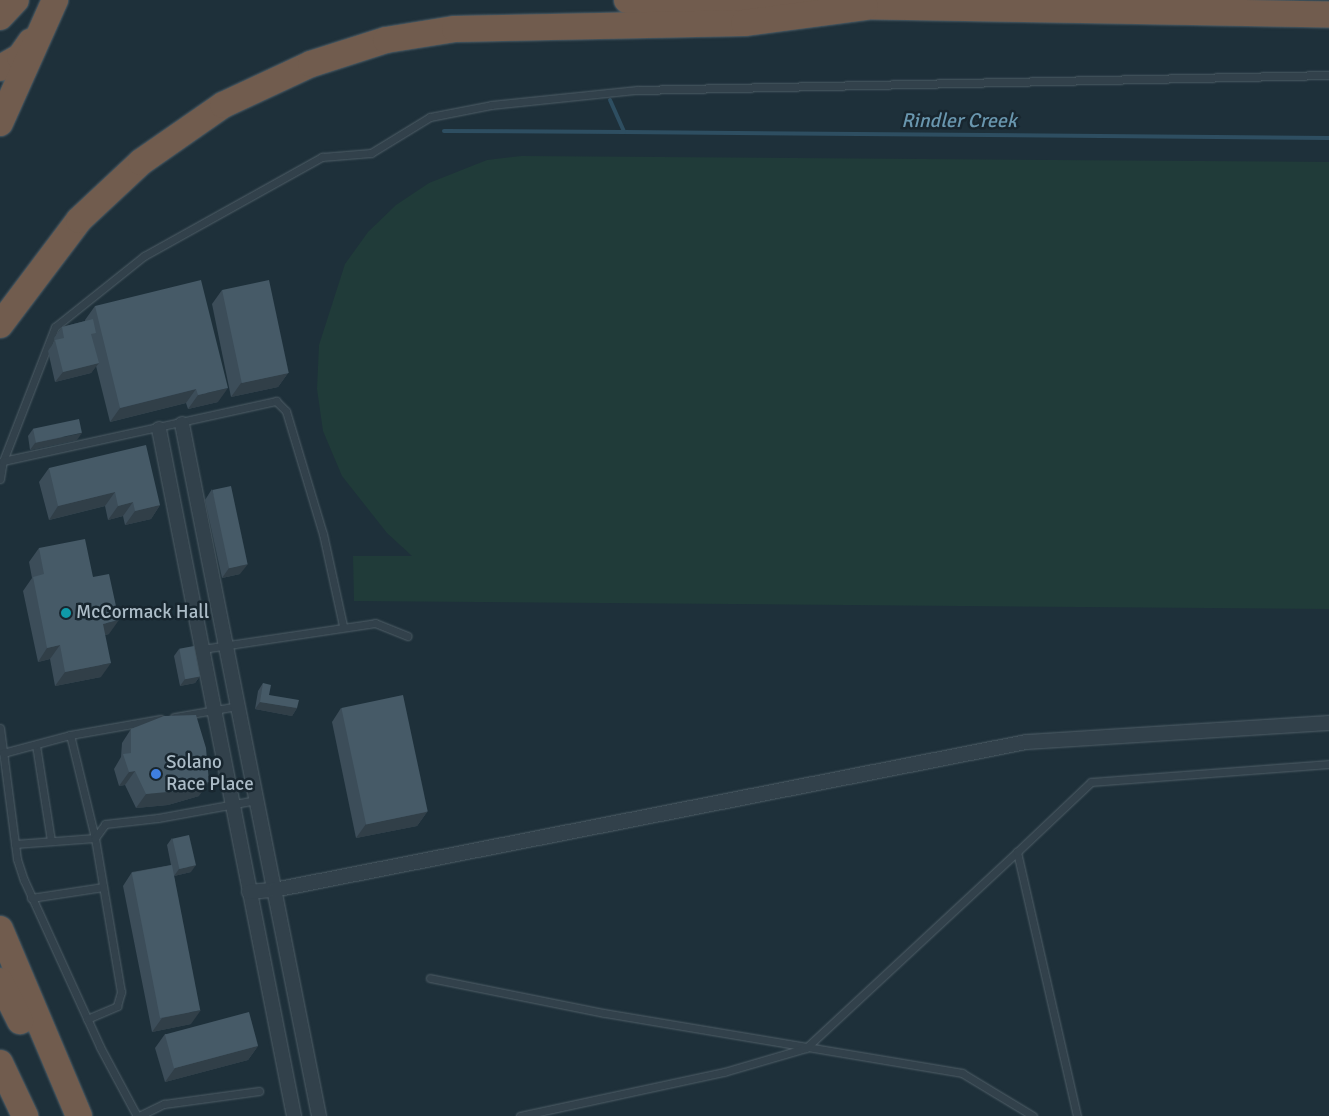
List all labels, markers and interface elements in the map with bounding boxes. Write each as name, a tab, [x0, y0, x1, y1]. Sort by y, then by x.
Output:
water label: Rindler Creek	[901, 108, 1017, 132]
place label: McCormack Hall	[76, 602, 209, 624]
marker: McCormack Hall	[60, 607, 72, 619]
place label: Solano Race Place	[166, 752, 254, 796]
marker: Solano Race Place	[150, 768, 162, 780]

